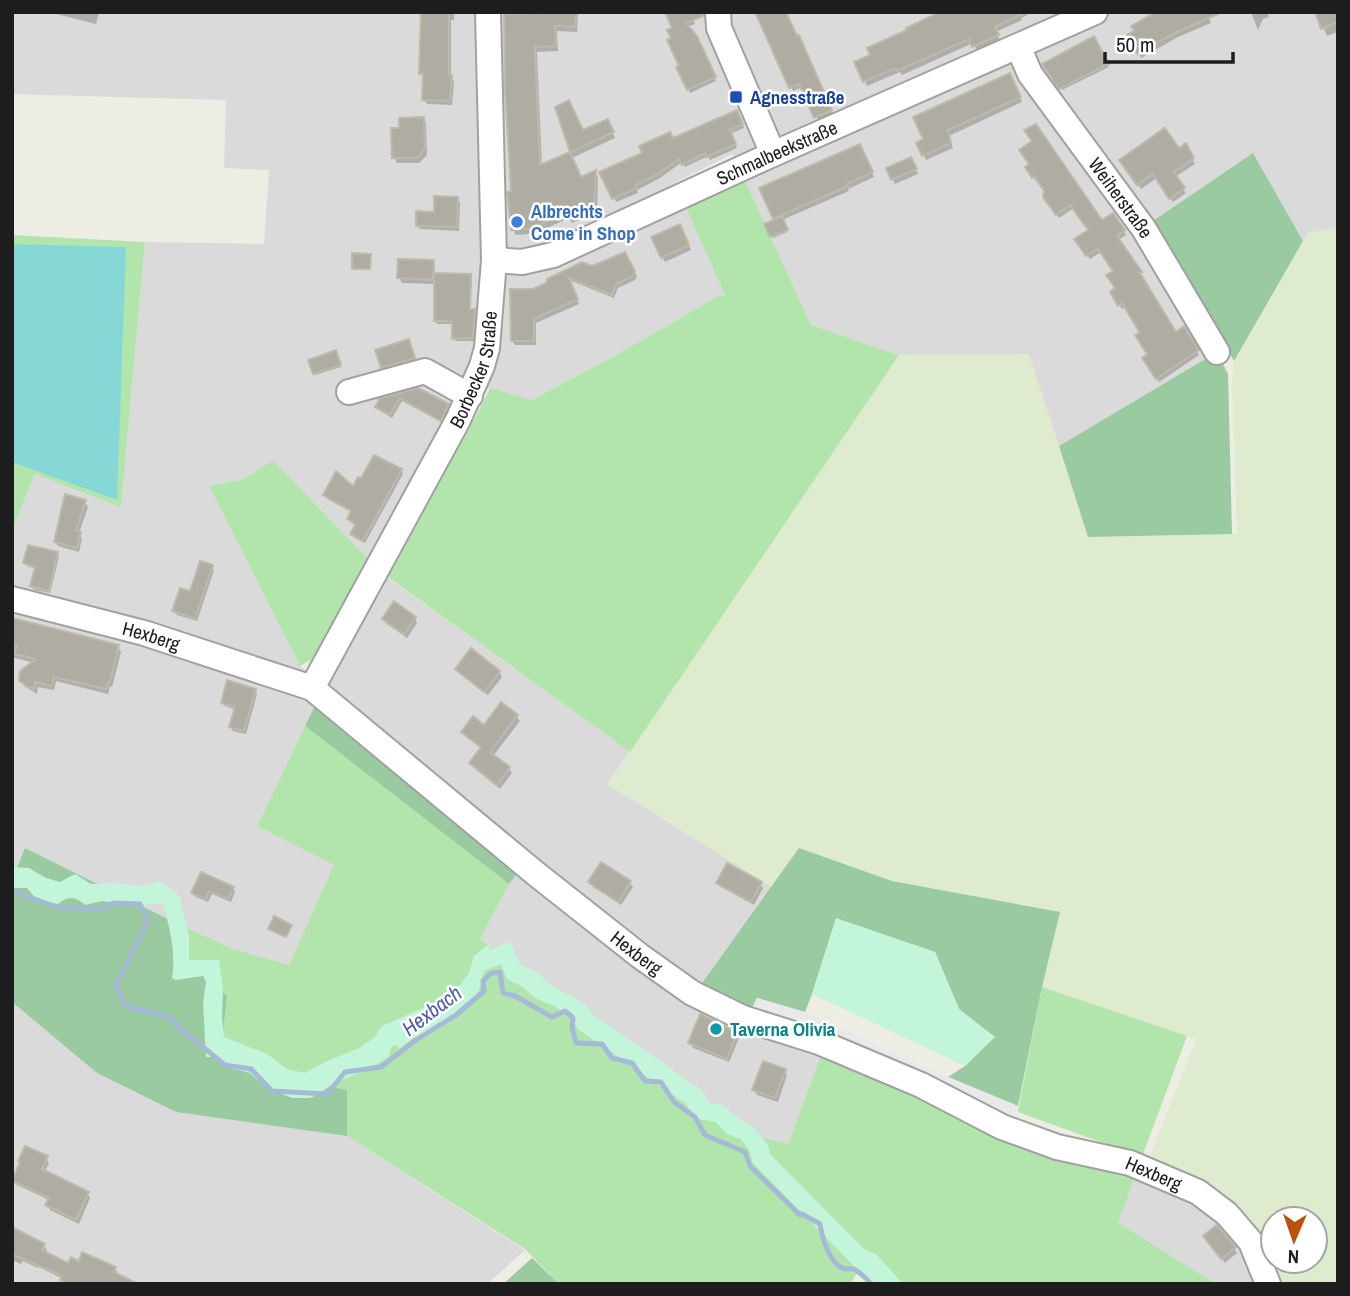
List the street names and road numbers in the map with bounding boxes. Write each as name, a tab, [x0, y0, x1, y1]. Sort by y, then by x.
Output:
street label: Schmalbeekstraße	[712, 114, 841, 191]
street label: Weiherstraße	[1083, 152, 1159, 243]
street label: Borbecker Straße	[443, 310, 503, 433]
street label: Hexberg	[120, 615, 184, 657]
street label: Hexberg	[605, 925, 668, 981]
street label: Hexberg	[1122, 1150, 1186, 1197]

